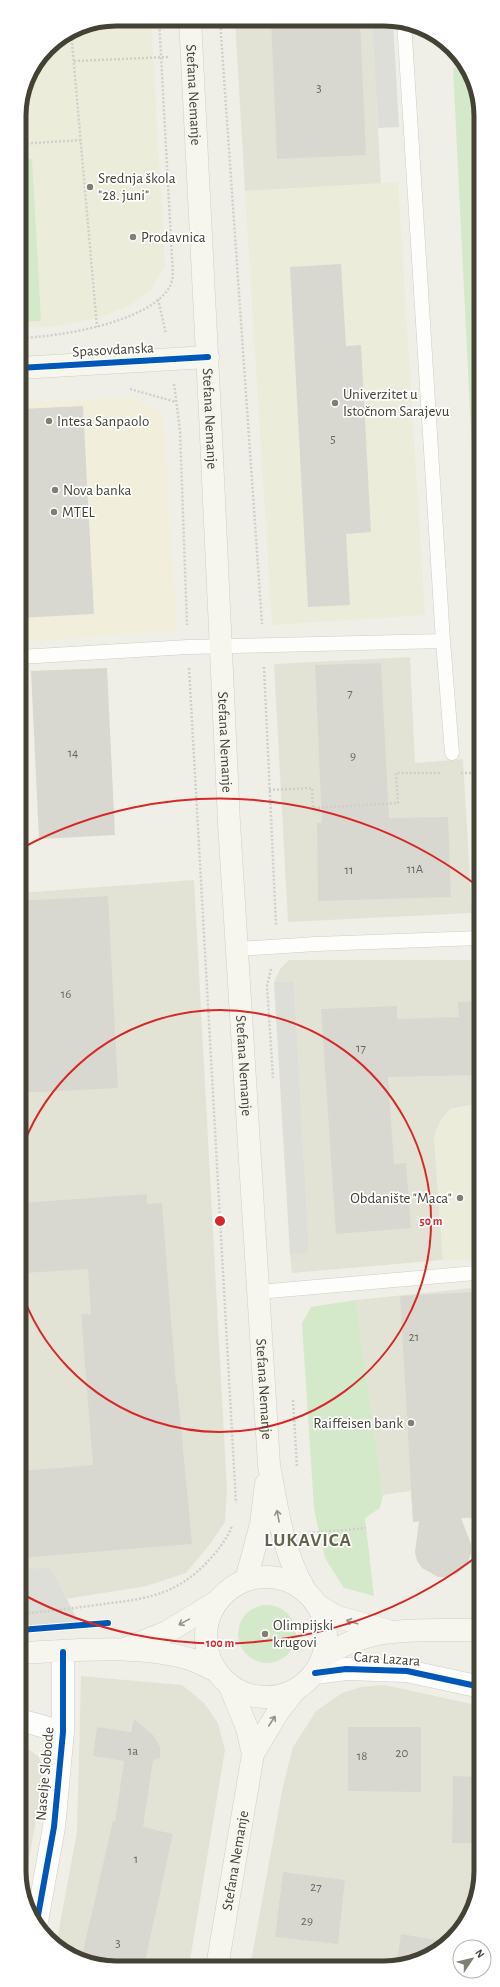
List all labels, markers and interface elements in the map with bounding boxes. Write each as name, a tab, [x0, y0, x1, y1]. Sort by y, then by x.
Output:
street label: Stefana Nemanje	[184, 44, 204, 146]
house number: 3	[316, 82, 322, 95]
place label: Srednja škola "28. juni"	[98, 171, 176, 203]
marker: Srednja škola "28. juni"	[85, 182, 95, 192]
place label: Prodavnica	[141, 230, 206, 245]
marker: Prodavnica	[128, 232, 138, 242]
street label: Spasovdanska	[72, 340, 154, 360]
street label: Stefana Nemanje	[200, 368, 220, 470]
place label: Univerzitet u Istočnom Sarajevu	[343, 387, 450, 419]
marker: Univerzitet u Istočnom Sarajevu	[330, 398, 340, 408]
place label: Intesa Sanpaolo	[57, 414, 149, 429]
marker: Intesa Sanpaolo	[44, 416, 54, 426]
house number: 5	[330, 433, 336, 446]
place label: Nova banka	[63, 483, 131, 498]
marker: Nova banka	[50, 485, 60, 495]
place label: MTEL	[62, 505, 95, 520]
marker: MTEL	[49, 507, 59, 517]
house number: 7	[347, 687, 353, 700]
street label: Stefana Nemanje	[215, 691, 235, 793]
house number: 14	[68, 747, 78, 760]
house number: 9	[350, 750, 356, 763]
house number: 11A	[407, 863, 424, 876]
house number: 11	[345, 864, 353, 877]
house number: 16	[61, 988, 71, 1001]
street label: Stefana Nemanje	[233, 1015, 255, 1117]
house number: 17	[356, 1042, 367, 1055]
place label: Obdanište "Maca"	[350, 1191, 452, 1206]
marker: Obdanište "Maca"	[455, 1193, 465, 1203]
centre of rings	[213, 1214, 227, 1228]
text: 50 m	[420, 1215, 443, 1227]
house number: 21	[409, 1331, 419, 1344]
street label: Stefana Nemanje	[254, 1338, 275, 1440]
place label: Raiffeisen bank	[313, 1416, 403, 1431]
marker: Raiffeisen bank	[406, 1418, 416, 1428]
one-way arrow	[274, 1510, 282, 1523]
district label: LUKAVICA	[264, 1531, 352, 1550]
place label: Olimpijski krugovi	[273, 1618, 333, 1650]
one-way arrow	[345, 1618, 358, 1625]
one-way arrow	[179, 1619, 191, 1626]
marker: Olimpijski krugovi	[260, 1629, 270, 1639]
text: 100 m	[206, 1637, 234, 1649]
street label: Cara Lazara	[353, 1649, 421, 1669]
one-way arrow	[268, 1716, 276, 1727]
street label: Naselje Slobode	[33, 1726, 57, 1822]
house number: 1a	[128, 1745, 138, 1758]
house number: 20	[396, 1747, 409, 1760]
house number: 18	[357, 1750, 367, 1763]
street label: Stefana Nemanje	[219, 1809, 251, 1912]
house number: 1	[134, 1853, 138, 1866]
house number: 27	[310, 1881, 322, 1894]
house number: 29	[301, 1915, 313, 1928]
house number: 3	[115, 1937, 121, 1950]
north arrow	[452, 1939, 492, 1979]
text: N	[473, 1947, 486, 1960]

